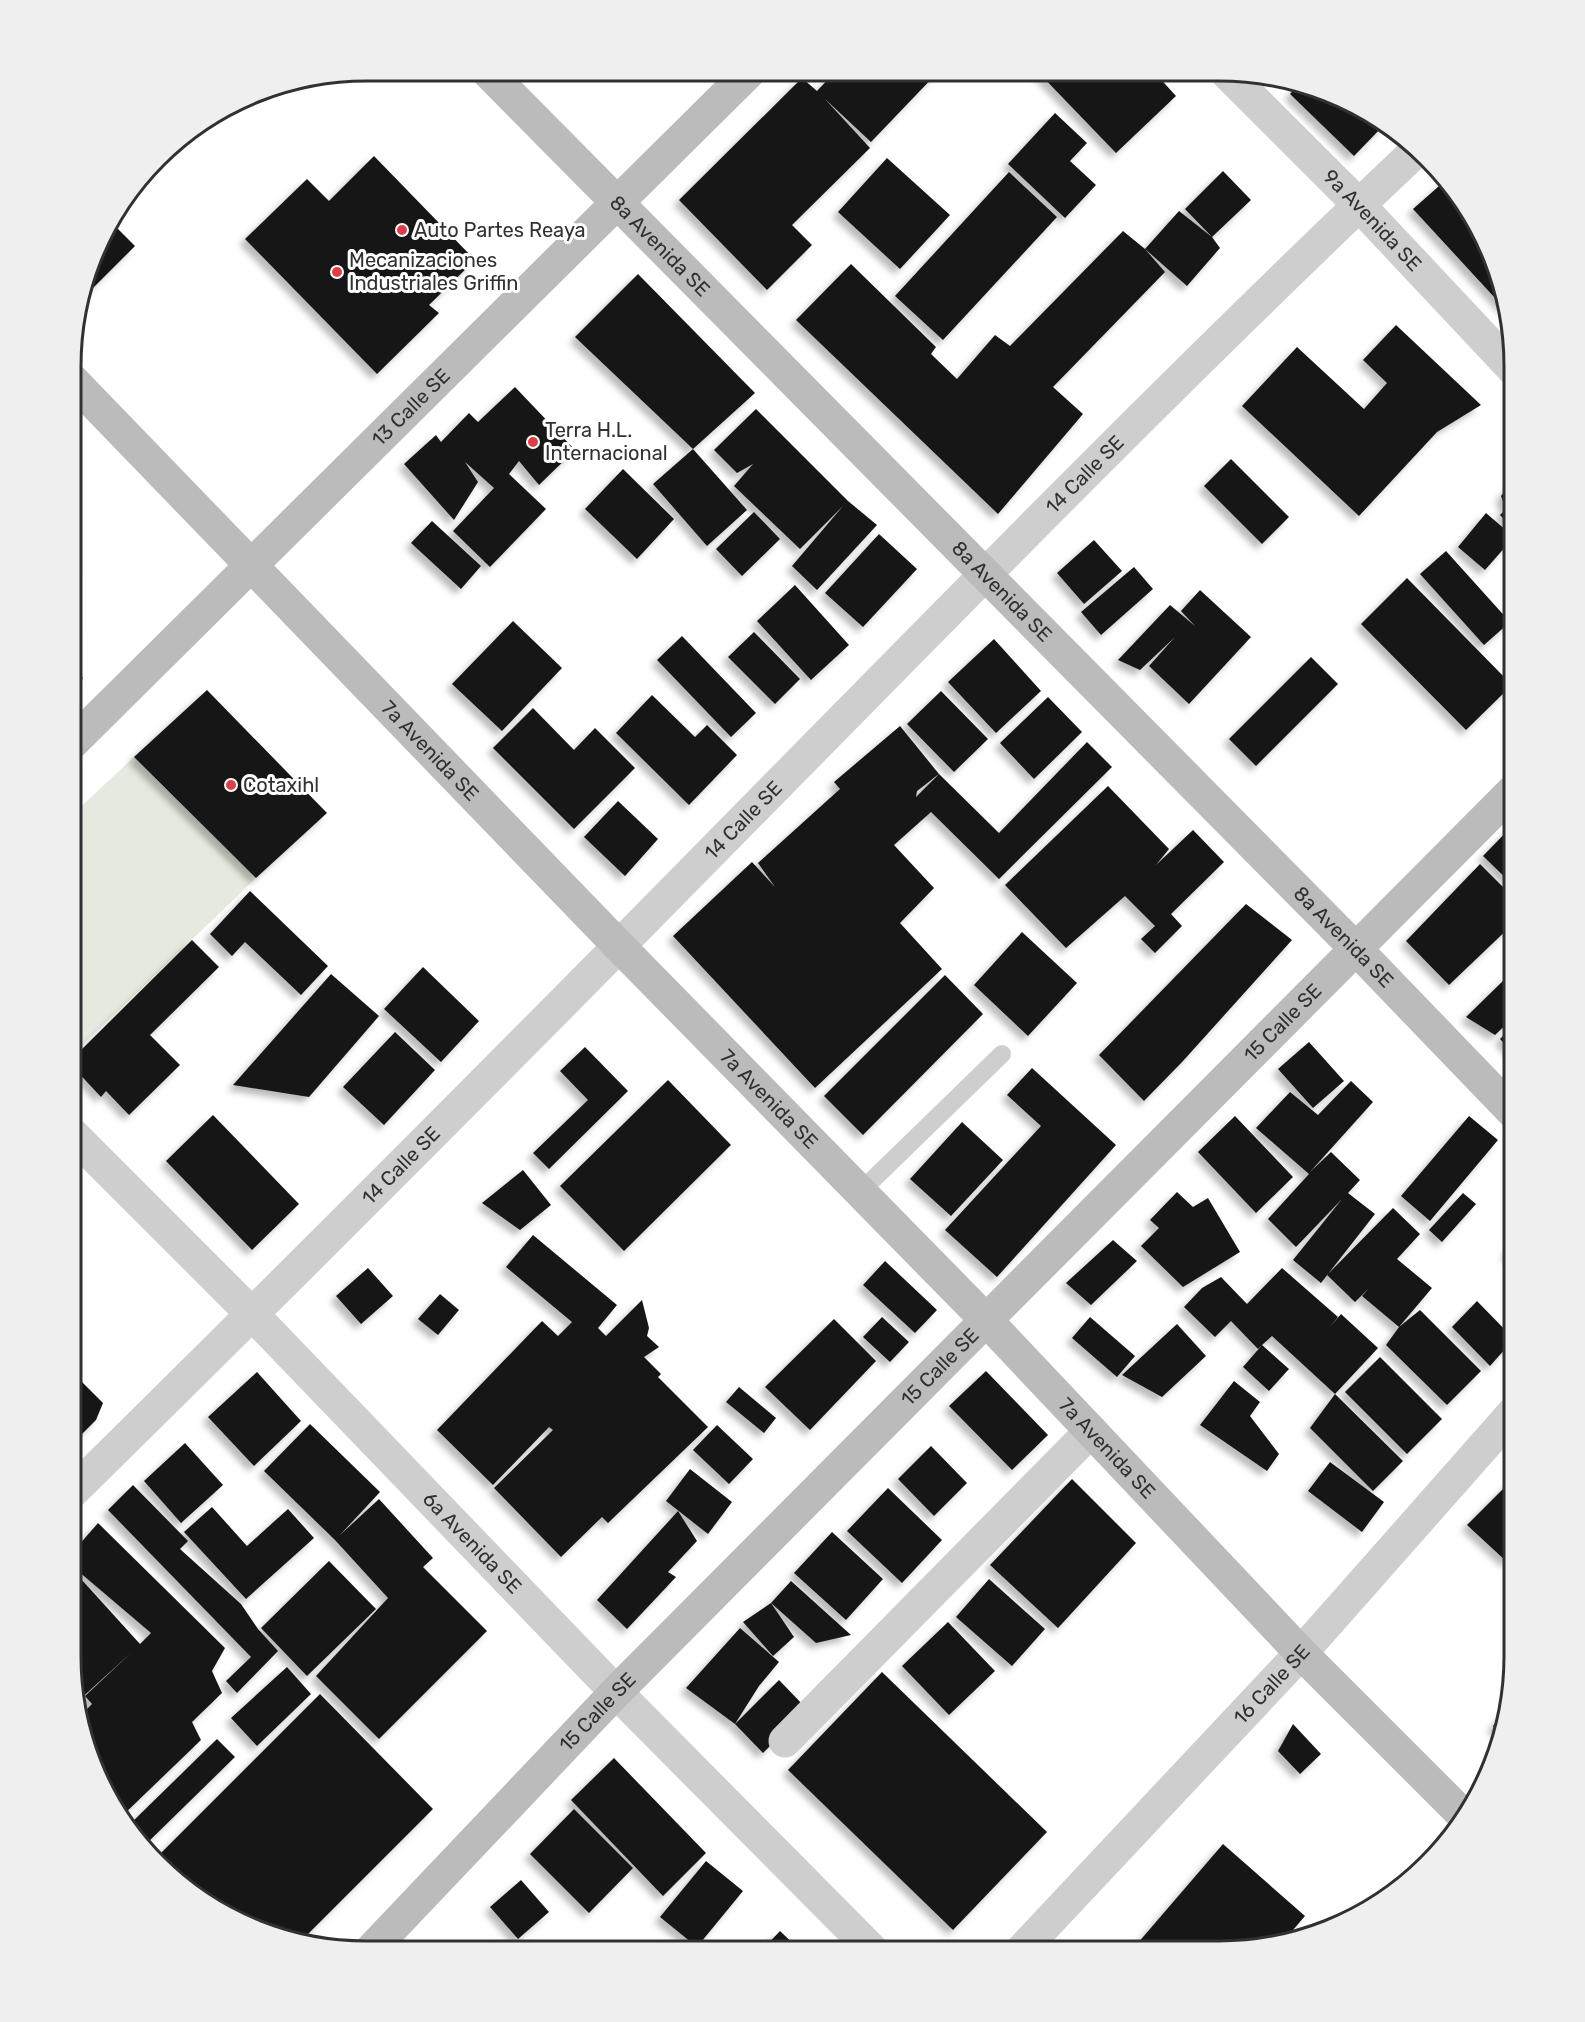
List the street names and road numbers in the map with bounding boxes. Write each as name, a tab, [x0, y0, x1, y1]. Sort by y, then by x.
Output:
street label: 9a Avenida SE	[1318, 164, 1427, 276]
street label: 8a Avenida SE	[605, 190, 715, 301]
street label: 13 Calle SE	[367, 363, 455, 451]
street label: 14 Calle SE	[1041, 430, 1129, 518]
street label: 8a Avenida SE	[947, 536, 1057, 647]
street label: 7a Avenida SE	[376, 696, 484, 806]
street label: 14 Calle SE	[699, 776, 787, 864]
street label: 8a Avenida SE	[1289, 881, 1399, 992]
street label: 15 Calle SE	[1239, 978, 1326, 1066]
street label: 7a Avenida SE	[715, 1044, 823, 1154]
street label: 14 Calle SE	[357, 1121, 445, 1210]
street label: 15 Calle SE	[896, 1323, 984, 1411]
street label: 7a Avenida SE	[1054, 1393, 1160, 1503]
street label: 6a Avenida SE	[418, 1487, 526, 1598]
street label: 16 Calle SE	[1229, 1640, 1315, 1729]
street label: 15 Calle SE	[554, 1667, 641, 1756]

